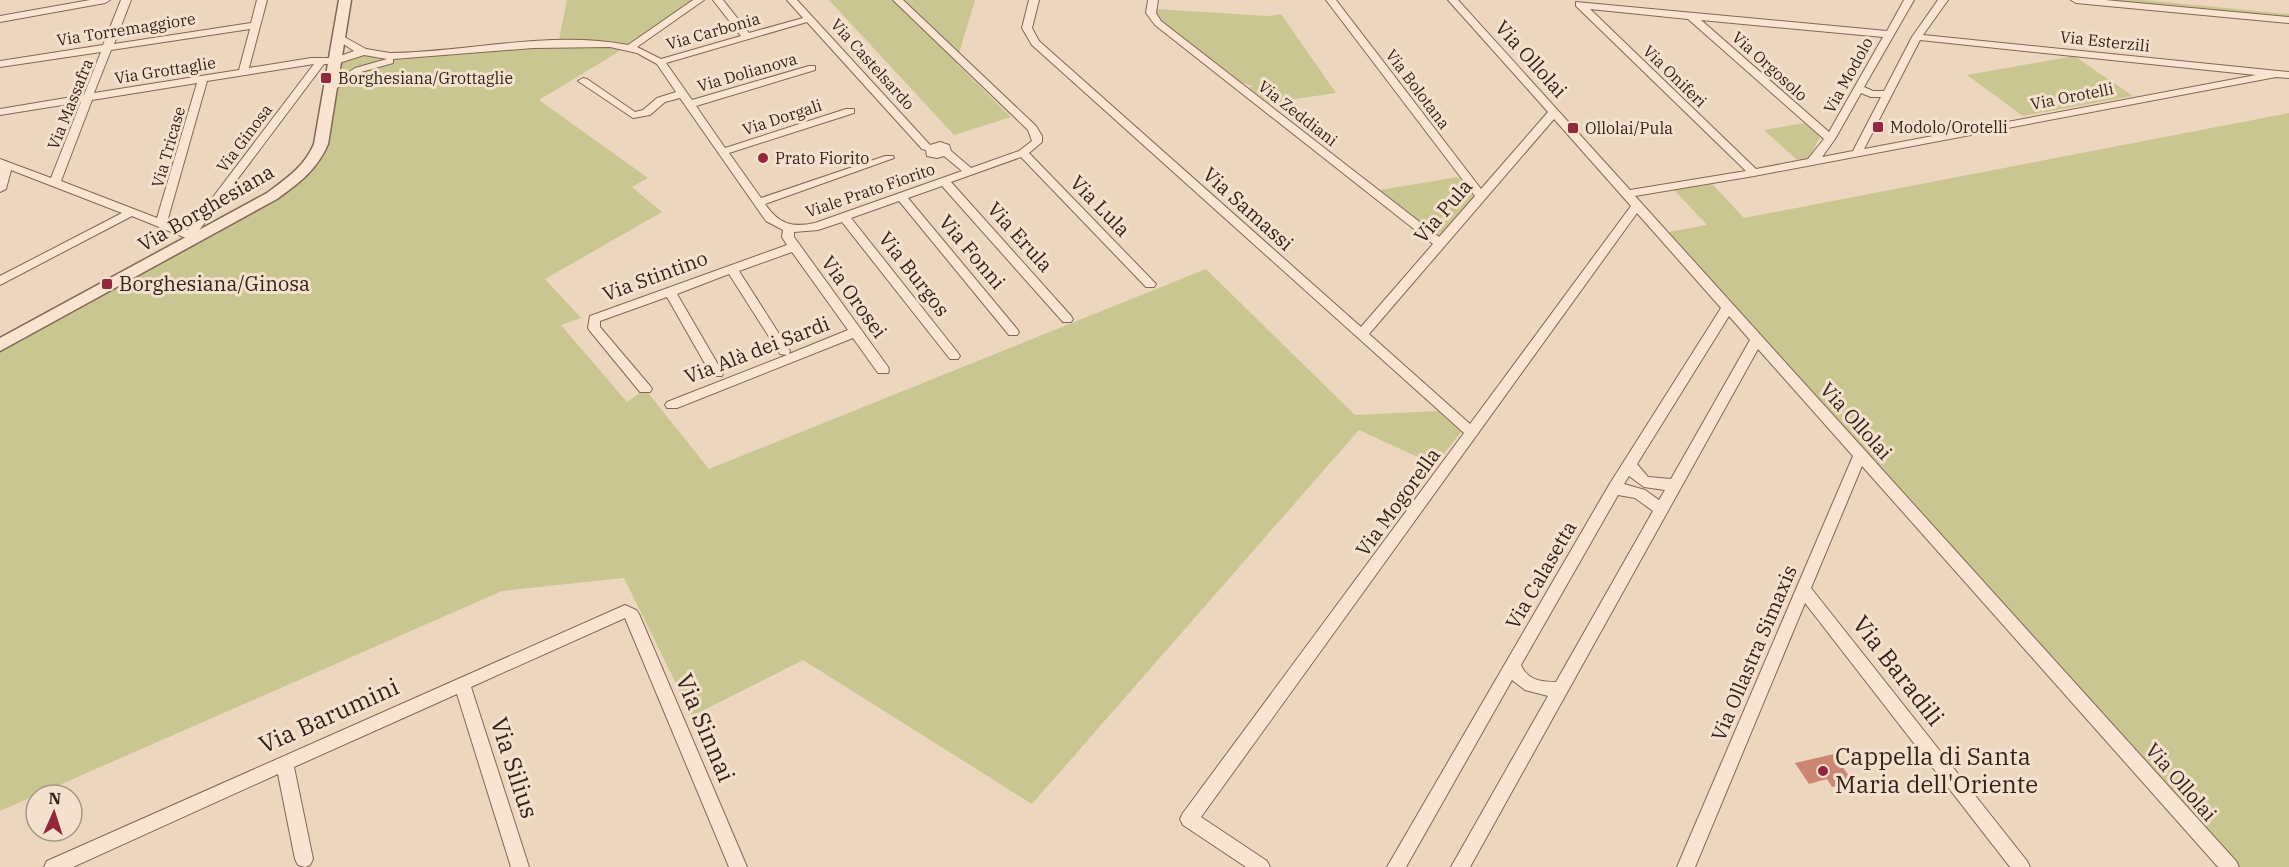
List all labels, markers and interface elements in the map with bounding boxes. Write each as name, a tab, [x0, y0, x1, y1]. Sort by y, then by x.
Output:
street label: Via Torremaggiore	[55, 8, 197, 50]
street label: Via Carbonia	[664, 8, 762, 54]
street label: Via Castelsardo	[827, 14, 919, 114]
street label: Via Ollolai	[1489, 14, 1573, 103]
street label: Via Esterzili	[2059, 26, 2151, 56]
street label: Via Orgosolo	[1728, 27, 1812, 105]
street label: Via Modolo	[1819, 34, 1877, 116]
street label: Via Oniferi	[1639, 41, 1711, 111]
street label: Via Bolotana	[1382, 45, 1455, 133]
street label: Via Dolianova	[695, 48, 799, 96]
street label: Via Grottaglie	[113, 52, 217, 88]
street label: Via Massafra	[43, 56, 97, 152]
place label: Borghesiana/Grottaglie	[338, 68, 513, 88]
marker: Borghesiana/Grottaglie	[319, 71, 333, 85]
street label: Via Zeddiani	[1254, 76, 1342, 150]
street label: Via Orotelli	[2029, 78, 2115, 114]
street label: Via Dorgali	[740, 95, 824, 139]
street label: Via Ginosa	[212, 100, 276, 176]
street label: Via Tricase	[147, 104, 189, 190]
place label: Modolo/Orotelli	[1890, 117, 2008, 137]
place label: Ollolai/Pula	[1585, 118, 1673, 138]
marker: Modolo/Orotelli	[1871, 120, 1885, 134]
marker: Ollolai/Pula	[1566, 121, 1580, 135]
place label: Prato Fiorito	[775, 148, 869, 168]
marker: Prato Fiorito	[756, 151, 770, 165]
street label: Via Borghesiana	[133, 158, 279, 258]
street label: Viale Prato Fiorito	[803, 158, 937, 222]
street label: Via Samassi	[1197, 161, 1299, 257]
street label: Via Lula	[1064, 169, 1136, 242]
street label: Via Pula	[1407, 173, 1478, 248]
street label: Via Erula	[982, 196, 1059, 278]
street label: Via Fonni	[933, 209, 1012, 295]
street label: Via Burgos	[873, 226, 956, 322]
street label: Via Stintino	[598, 244, 711, 307]
street label: Via Orosei	[815, 250, 894, 343]
place label: Borghesiana/Ginosa	[119, 270, 310, 297]
marker: Borghesiana/Ginosa	[100, 277, 114, 291]
street label: Via Alà dei Sardi	[680, 309, 833, 390]
street label: Via Ollolai	[1814, 376, 1898, 465]
street label: Via Mogorella	[1349, 442, 1446, 561]
street label: Via Calasetta	[1499, 516, 1582, 634]
street label: Via Ollastra Simaxis	[1704, 561, 1803, 745]
street label: Via Baradili	[1846, 609, 1952, 732]
street label: Via Sinnai	[669, 669, 743, 787]
street label: Via Barumini	[253, 670, 404, 760]
street label: Via Silius	[484, 713, 546, 822]
street label: Via Ollolai	[2140, 737, 2223, 827]
place label: Cappella di Santa Maria dell'Oriente	[1835, 740, 2038, 800]
marker: Cappella di Santa Maria dell'Oriente	[1816, 764, 1830, 778]
north arrow	[24, 783, 84, 843]
text: N	[48, 788, 62, 808]

